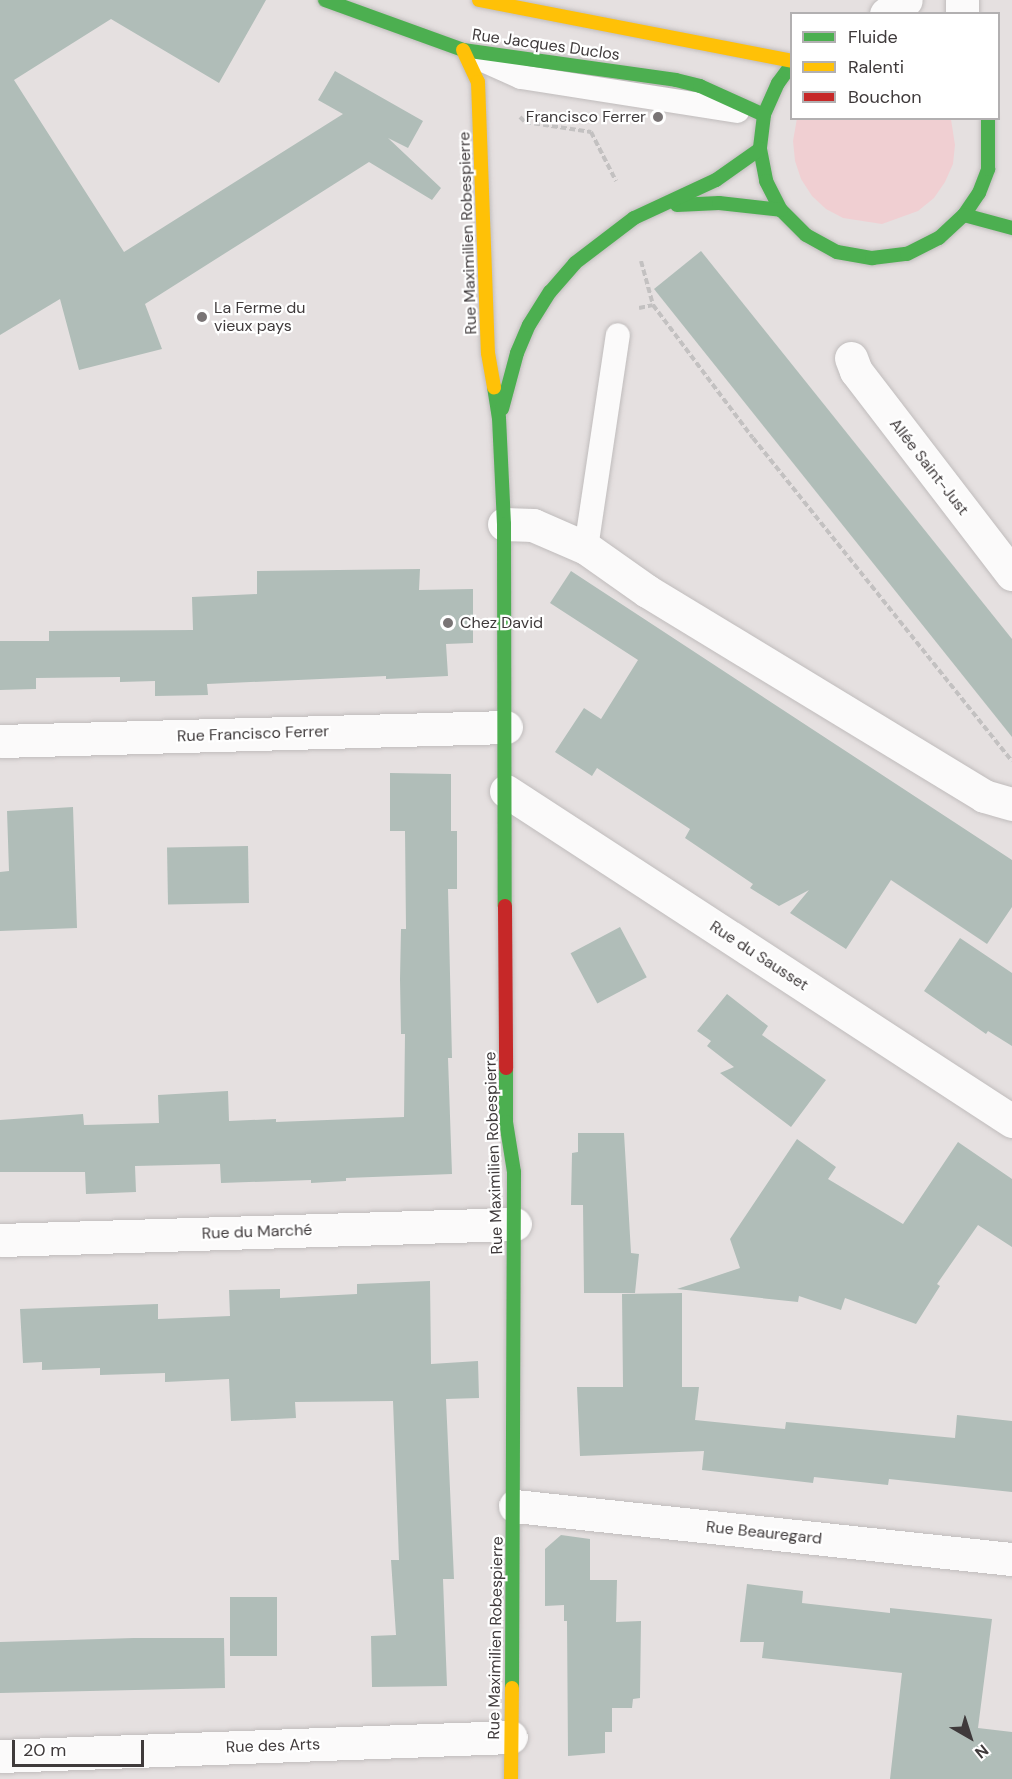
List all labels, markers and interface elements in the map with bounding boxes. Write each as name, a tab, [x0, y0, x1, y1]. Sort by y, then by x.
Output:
legend	[790, 12, 1000, 120]
street label: Rue Jacques Duclos	[471, 25, 621, 65]
text: Fluide	[848, 25, 898, 49]
text: Ralenti	[848, 55, 904, 79]
text: Bouchon	[848, 85, 922, 109]
place label: Francisco Ferrer	[526, 107, 646, 127]
marker: Francisco Ferrer	[651, 110, 665, 124]
street label: Rue Maximilien Robespierre	[455, 131, 481, 335]
place label: La Ferme du vieux pays	[214, 298, 305, 336]
marker: La Ferme du vieux pays	[195, 310, 209, 324]
street label: Allée Saint-Just	[885, 415, 973, 519]
place label: Chez David	[460, 613, 543, 633]
marker: Chez David	[441, 616, 455, 630]
street label: Rue Francisco Ferrer	[177, 722, 329, 746]
street label: Rue du Sausset	[706, 917, 812, 995]
street label: Rue Maximilien Robespierre	[481, 1051, 507, 1255]
street label: Rue du Marché	[201, 1220, 313, 1244]
street label: Rue Beauregard	[705, 1517, 823, 1549]
street label: Rue Maximilien Robespierre	[485, 1536, 507, 1740]
north arrow	[940, 1707, 1000, 1767]
scale bar	[15, 1728, 147, 1766]
street label: Rue des Arts	[226, 1735, 320, 1757]
text: 20 m	[23, 1738, 66, 1762]
text: N	[971, 1740, 993, 1763]

